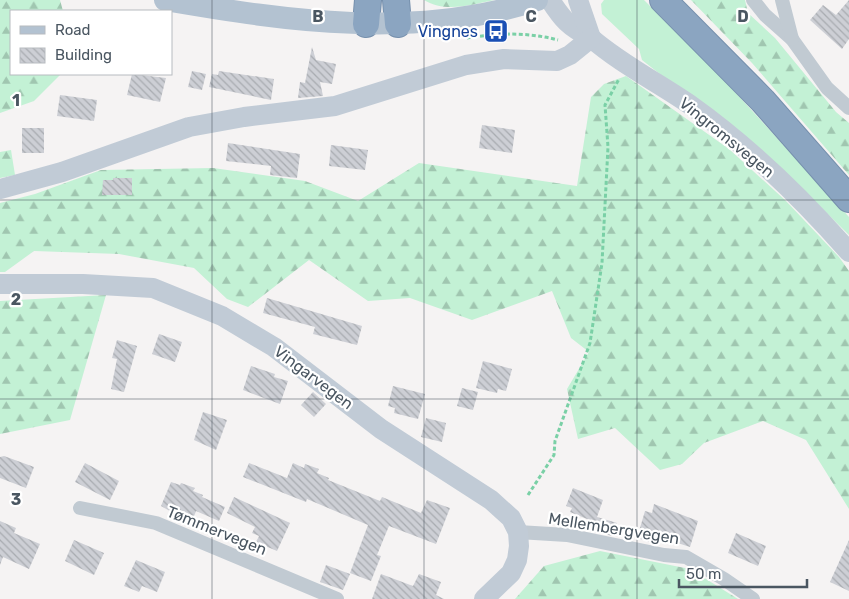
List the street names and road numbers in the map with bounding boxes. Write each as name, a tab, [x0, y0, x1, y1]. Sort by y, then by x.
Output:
street label: Vingromsvegen	[675, 93, 778, 181]
street label: Vingarvegen	[270, 341, 357, 413]
street label: Tømmervegen	[164, 502, 270, 559]
street label: Mellembergvegen	[547, 509, 681, 548]

